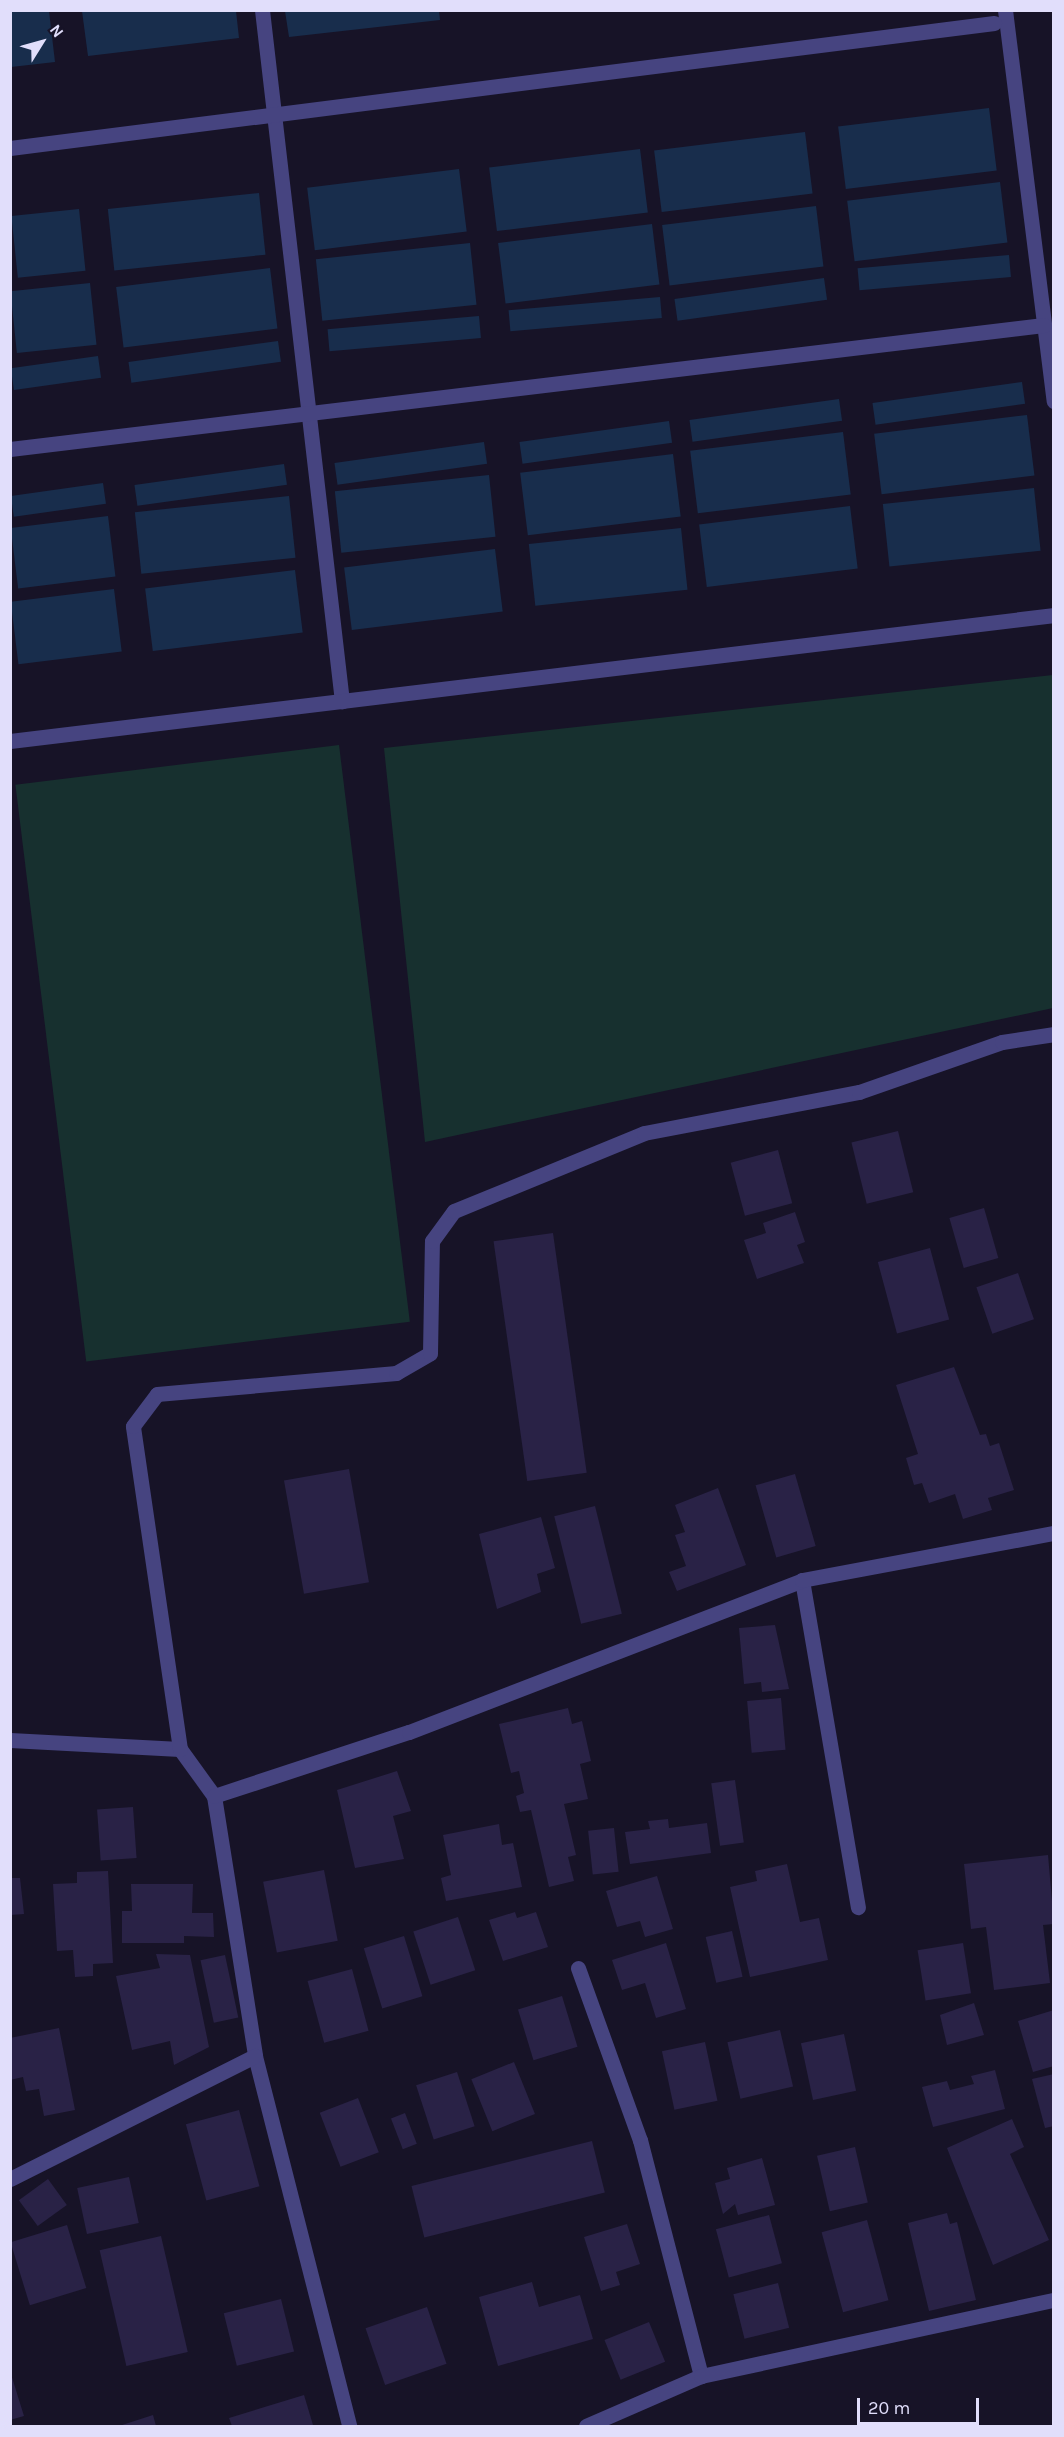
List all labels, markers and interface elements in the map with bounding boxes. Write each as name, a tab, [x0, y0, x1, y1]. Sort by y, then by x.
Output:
north arrow	[12, 12, 72, 72]
text: N	[46, 21, 68, 41]
scale bar	[860, 2386, 982, 2424]
text: 20 m	[868, 2397, 910, 2419]

